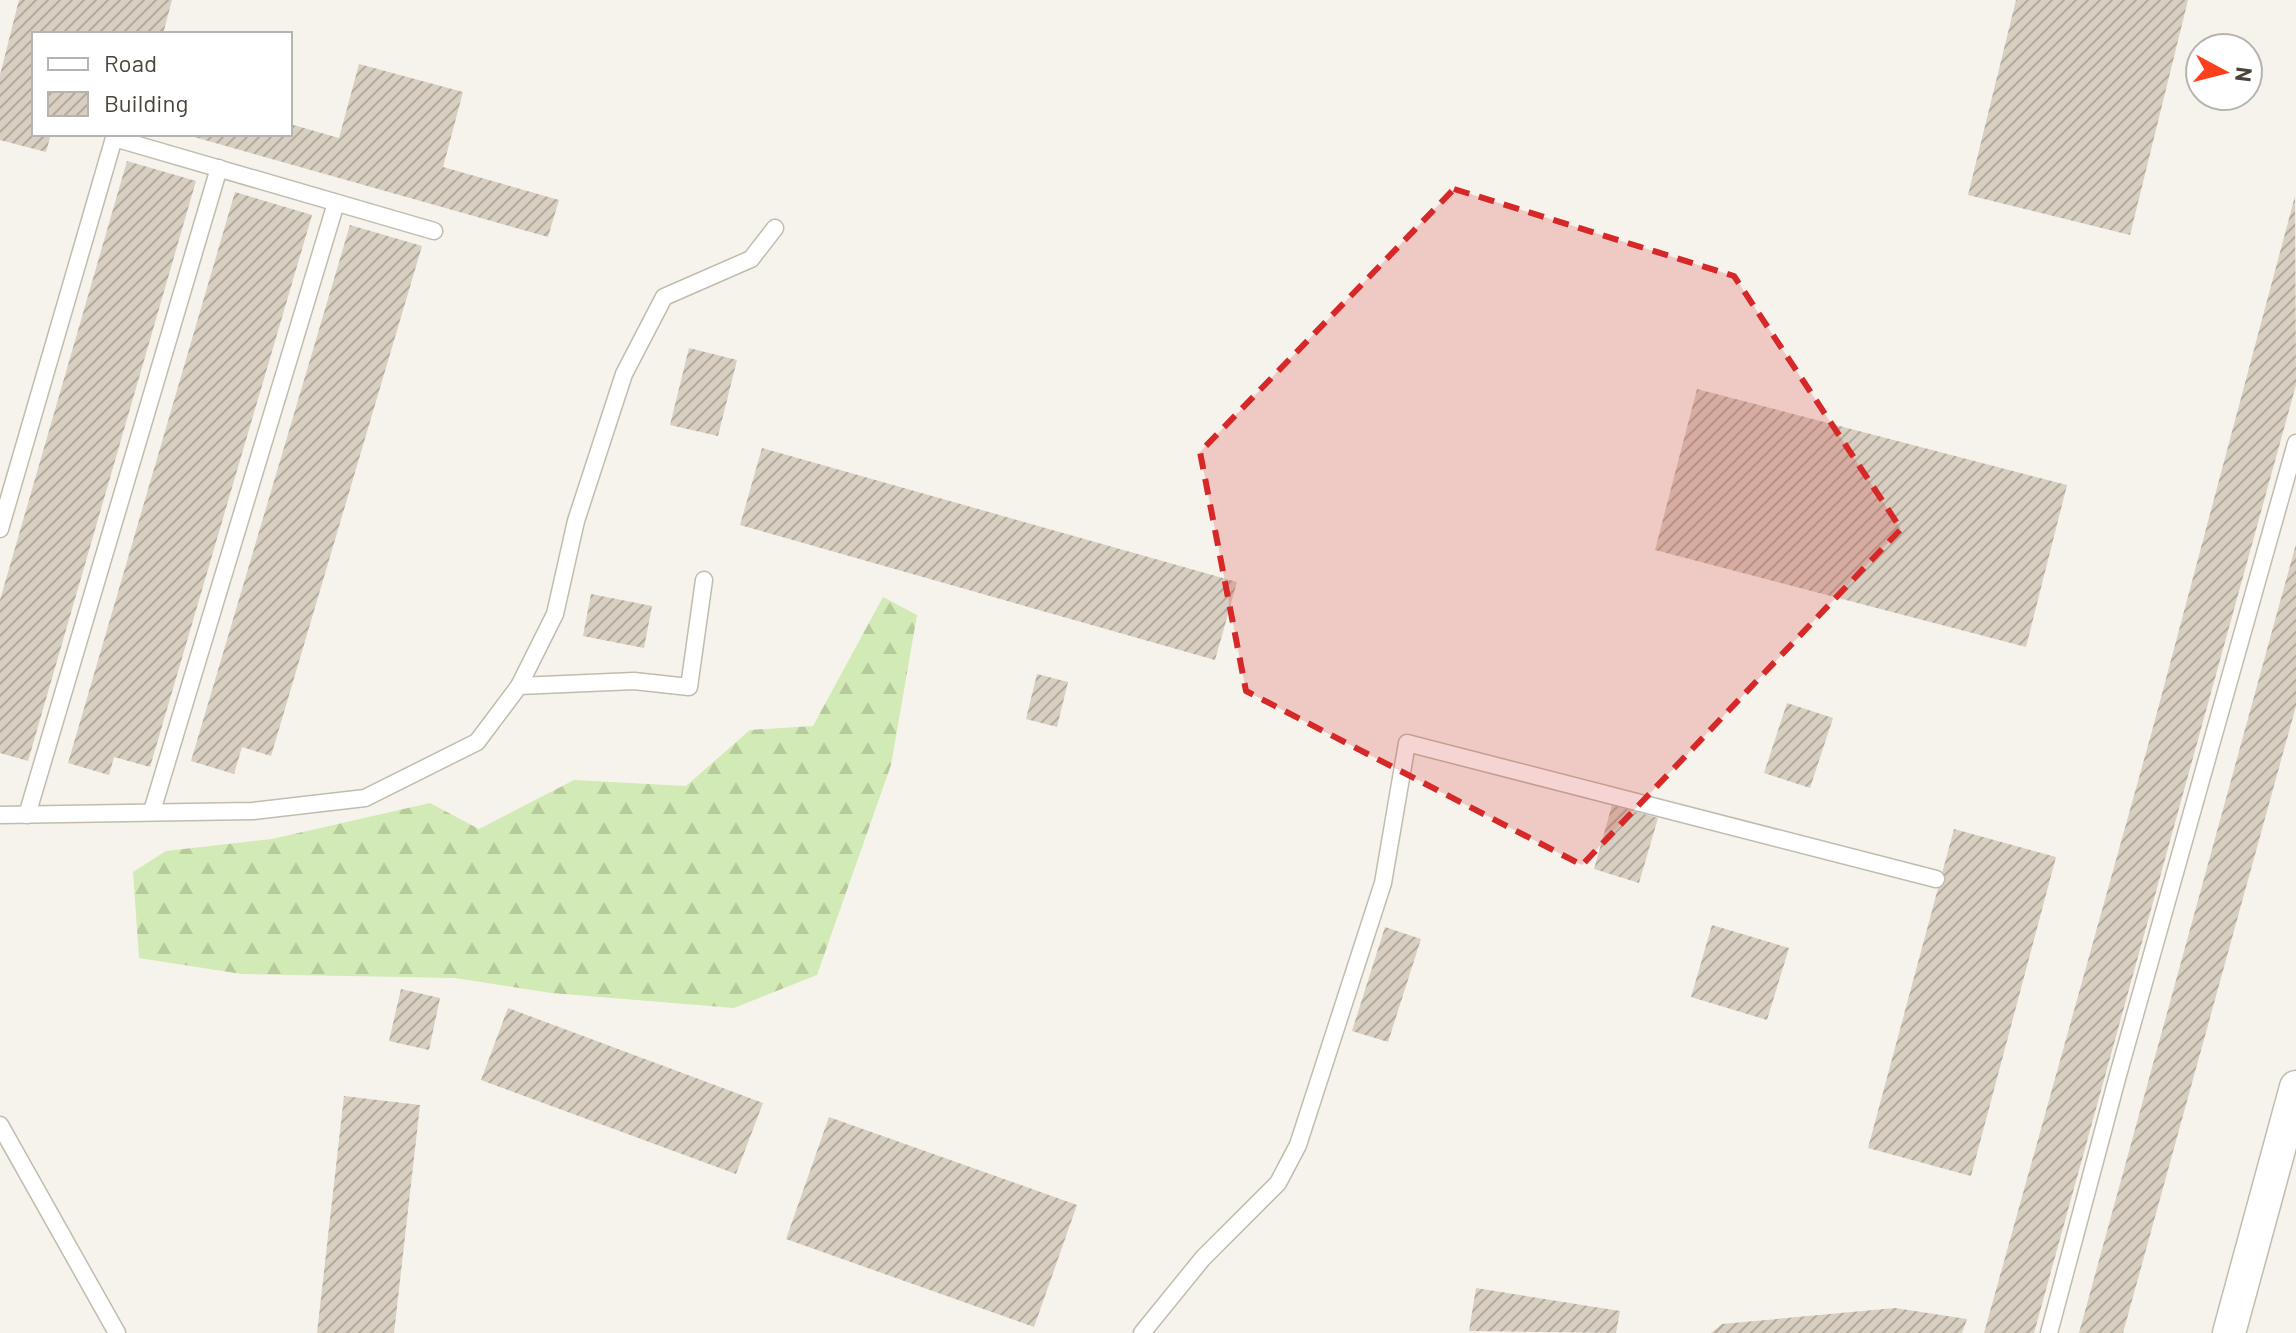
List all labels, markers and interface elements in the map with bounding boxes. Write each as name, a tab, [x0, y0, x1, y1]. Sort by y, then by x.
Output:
legend	[32, 32, 292, 136]
north arrow	[2184, 32, 2264, 112]
text: Road	[104, 48, 157, 77]
text: N	[2231, 66, 2259, 83]
text: Building	[104, 88, 188, 117]

